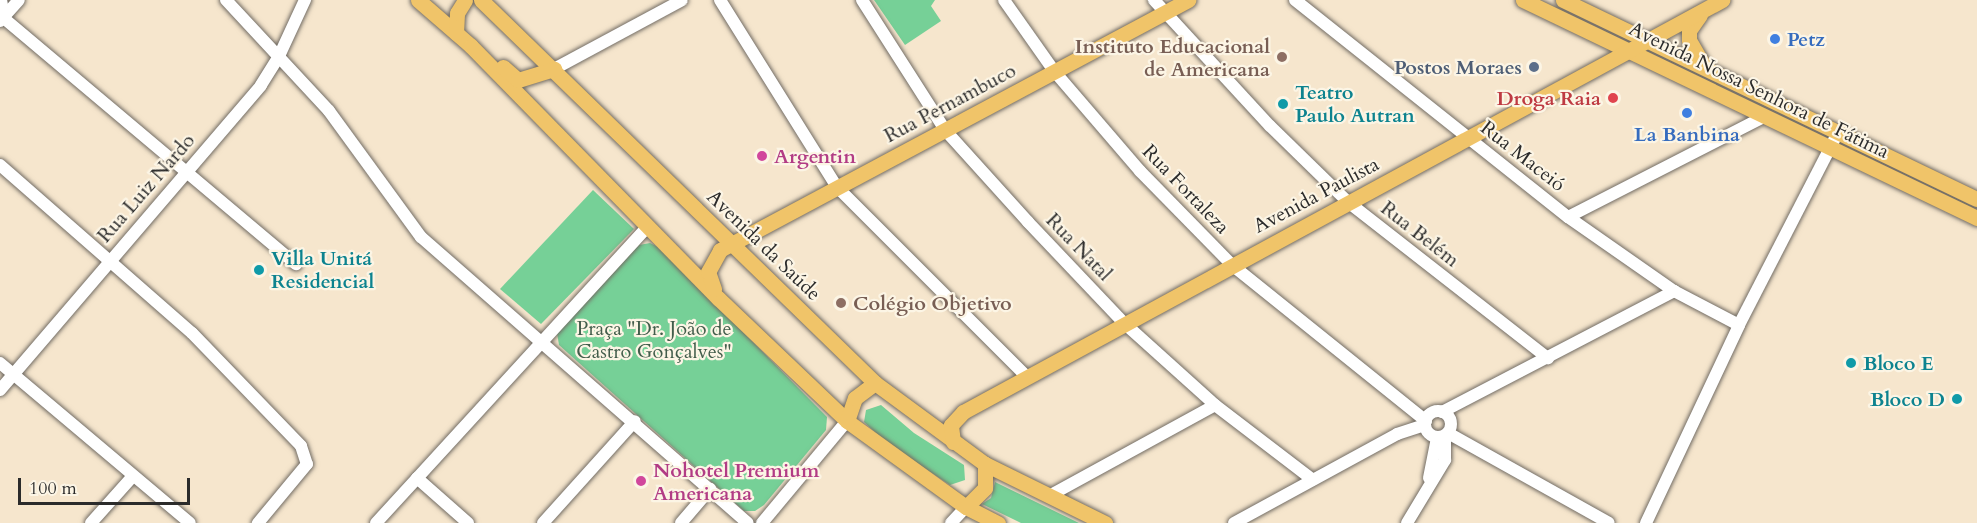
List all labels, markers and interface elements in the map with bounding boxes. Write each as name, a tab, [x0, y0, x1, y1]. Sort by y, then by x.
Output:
street label: Avenida Nossa Senhora de Fátima	[1625, 16, 1893, 164]
place label: Petz	[1787, 27, 1825, 51]
marker: Petz	[1768, 32, 1782, 46]
place label: Instituto Educacional de Americana	[1075, 34, 1270, 81]
marker: Instituto Educacional de Americana	[1275, 50, 1289, 64]
place label: Postos Moraes	[1394, 55, 1522, 79]
street label: Rua Pernambuco	[880, 58, 1020, 148]
marker: Postos Moraes	[1527, 60, 1541, 74]
place label: Teatro Paulo Autran	[1295, 80, 1415, 127]
place label: Droga Raia	[1496, 86, 1601, 110]
marker: Droga Raia	[1606, 91, 1620, 105]
marker: Teatro Paulo Autran	[1276, 97, 1290, 111]
marker: La Banbina	[1680, 106, 1694, 120]
street label: Rua Maceió	[1476, 115, 1570, 197]
place label: La Banbina	[1634, 122, 1740, 146]
street label: Rua Luiz Nardo	[92, 129, 200, 247]
street label: Rua Fortaleza	[1137, 139, 1235, 239]
place label: Argentin	[774, 144, 856, 168]
marker: Argentin	[755, 149, 769, 163]
street label: Avenida Paulista	[1249, 152, 1383, 238]
street label: Avenida da Saúde	[702, 185, 826, 305]
street label: Rua Belém	[1376, 196, 1464, 272]
street label: Rua Natal	[1041, 208, 1117, 286]
place label: Villa Unitá Residencial	[271, 246, 374, 293]
marker: Villa Unitá Residencial	[252, 263, 266, 277]
place label: Colégio Objetivo	[853, 291, 1012, 315]
marker: Colégio Objetivo	[834, 296, 848, 310]
park label: Praça "Dr. João de Castro Gonçalves"	[576, 316, 732, 363]
place label: Bloco E	[1863, 351, 1934, 375]
marker: Bloco E	[1844, 356, 1858, 370]
place label: Bloco D	[1870, 387, 1945, 411]
marker: Bloco D	[1950, 392, 1964, 406]
place label: Nohotel Premium Americana	[653, 458, 819, 505]
scale bar	[21, 466, 194, 504]
marker: Nohotel Premium Americana	[634, 474, 648, 488]
text: 100 m	[29, 476, 77, 501]

